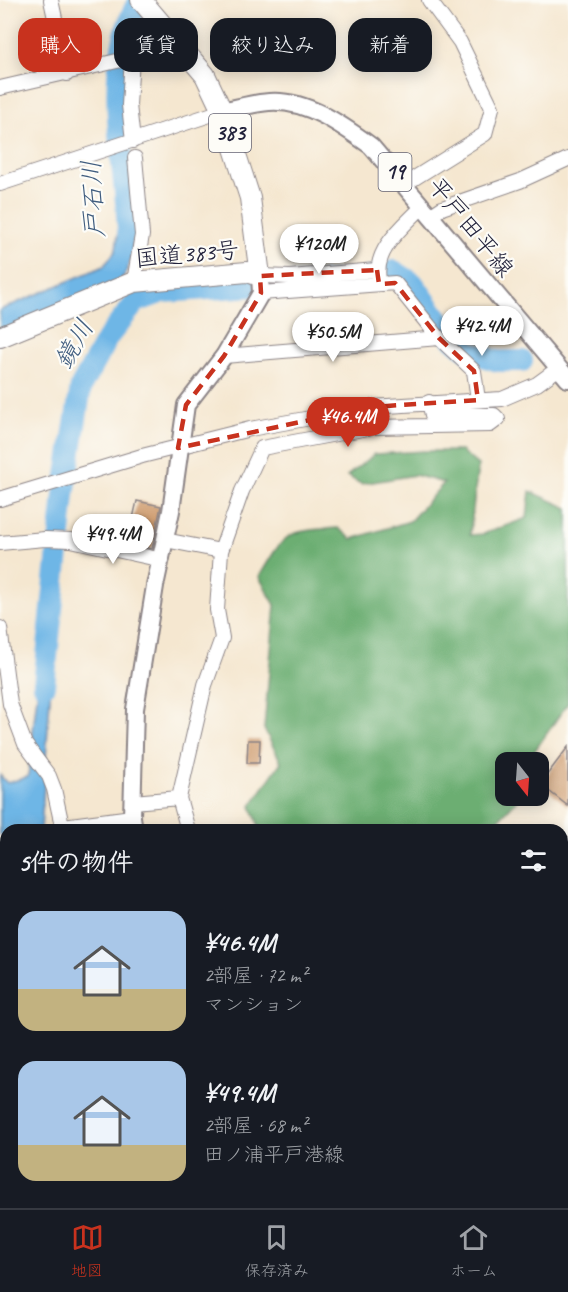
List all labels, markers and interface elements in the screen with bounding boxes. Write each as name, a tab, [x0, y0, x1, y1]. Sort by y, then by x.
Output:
chip: 購入	[18, 18, 102, 72]
chip: 賃貸	[114, 18, 198, 72]
chip: 絞り込み	[210, 18, 336, 72]
chip: 新着	[348, 18, 432, 72]
road number: 383	[209, 114, 251, 152]
road number: 19	[378, 153, 412, 191]
water label: 戸石川	[74, 159, 112, 239]
street label: 平戸田平線	[422, 171, 520, 283]
pin: ¥120M	[277, 224, 361, 275]
text: ¥120M	[294, 231, 344, 256]
street label: 国道383号	[134, 235, 240, 273]
pin: ¥42.4M	[433, 306, 531, 357]
pin: ¥50.5M	[284, 312, 382, 363]
water label: 鏡川	[47, 313, 101, 375]
text: ¥42.4M	[455, 313, 509, 338]
text: ¥50.5M	[306, 319, 360, 344]
pin: ¥46.4M	[299, 397, 397, 448]
text: ¥46.4M	[321, 404, 375, 429]
pin: ¥49.4M	[64, 514, 162, 565]
text: ¥49.4M	[86, 521, 140, 546]
north arrow	[495, 752, 549, 806]
map controls	[495, 752, 549, 806]
icon: filters	[517, 844, 550, 877]
text: 5件の物件	[18, 846, 133, 879]
text: ¥46.4M	[204, 926, 275, 959]
icon: home	[66, 935, 138, 1007]
text: 2部屋 · 72 m²	[204, 963, 307, 988]
text: マンション	[204, 992, 303, 1017]
text: ¥49.4M	[204, 1076, 275, 1109]
icon: home	[66, 1085, 138, 1157]
text: 2部屋 · 68 m²	[204, 1113, 307, 1138]
text: 田ノ浦平戸港線	[204, 1142, 344, 1167]
tab: 地図	[71, 1221, 104, 1281]
tab: 保存済み	[245, 1221, 309, 1281]
tab: ホーム	[450, 1221, 497, 1281]

